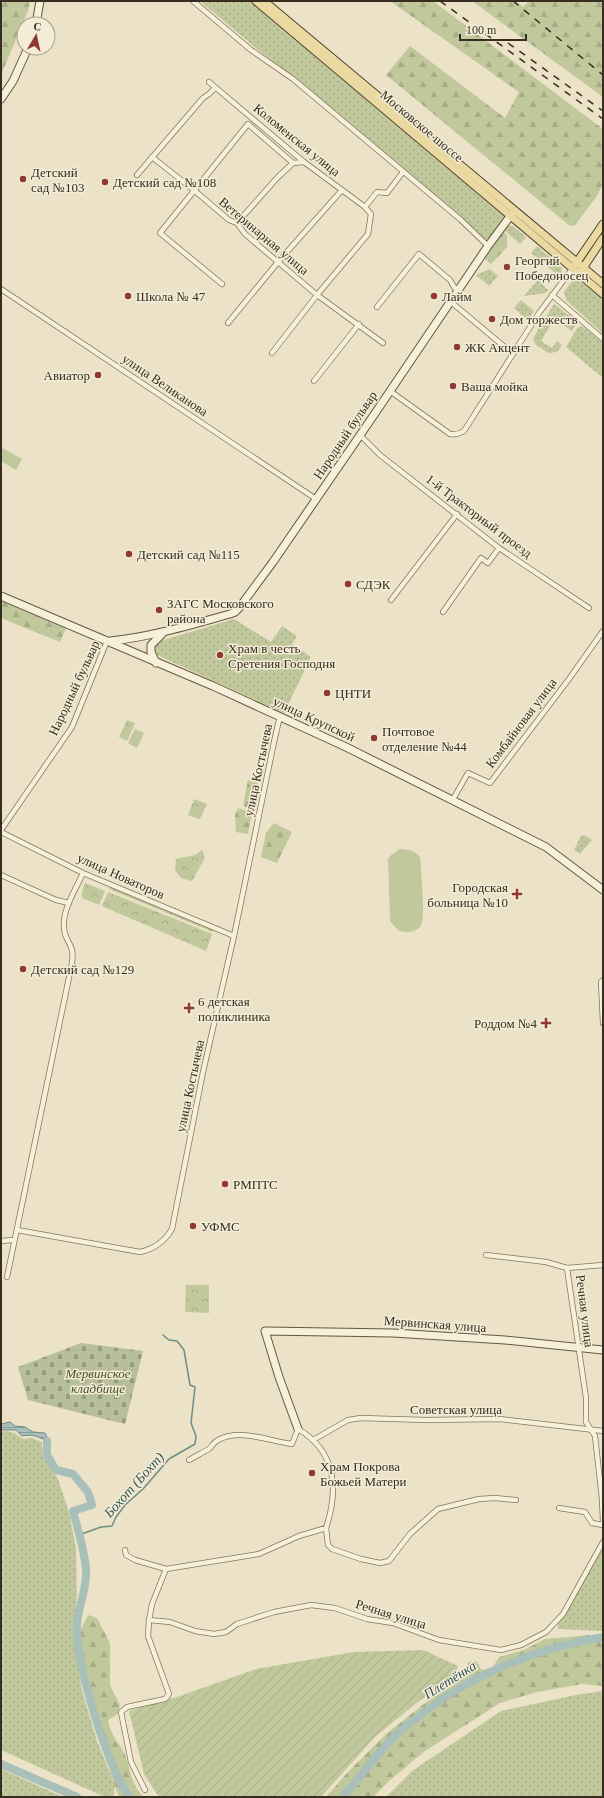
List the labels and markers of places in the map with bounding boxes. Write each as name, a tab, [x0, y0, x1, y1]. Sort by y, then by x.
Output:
place label: Детский сад №103	[31, 165, 84, 195]
marker: Детский сад №103	[18, 174, 28, 184]
place label: Детский сад №108	[113, 175, 216, 190]
marker: Детский сад №108	[100, 177, 110, 187]
place label: Георгий Победоносец	[515, 253, 589, 283]
marker: Георгий Победоносец	[502, 262, 512, 272]
place label: Школа № 47	[136, 289, 206, 304]
place label: Лайм	[442, 289, 472, 304]
marker: Школа № 47	[123, 291, 133, 301]
marker: Лайм	[429, 291, 439, 301]
place label: Дом торжеств	[500, 312, 578, 327]
marker: Дом торжеств	[487, 314, 497, 324]
place label: ЖК Акцент	[465, 340, 530, 355]
marker: ЖК Акцент	[452, 342, 462, 352]
place label: Авиатор	[44, 368, 90, 383]
marker: Авиатор	[93, 370, 103, 380]
place label: Ваша мойка	[461, 379, 528, 394]
marker: Ваша мойка	[448, 381, 458, 391]
place label: Детский сад №115	[137, 547, 240, 562]
marker: Детский сад №115	[124, 549, 134, 559]
place label: СДЭК	[356, 577, 391, 592]
marker: СДЭК	[343, 579, 353, 589]
place label: ЗАГС Московского района	[167, 596, 274, 626]
marker: ЗАГС Московского района	[154, 605, 164, 615]
place label: Храм в честь Сретения Господня	[228, 641, 335, 671]
marker: Храм в честь Сретения Господня	[215, 650, 225, 660]
place label: ЦНТИ	[335, 686, 371, 701]
marker: ЦНТИ	[322, 688, 332, 698]
place label: Почтовое отделение №44	[382, 724, 467, 754]
marker: Почтовое отделение №44	[369, 733, 379, 743]
place label: Городская больница №10	[427, 880, 508, 910]
marker: Городская больница №10	[511, 888, 523, 900]
place label: Детский сад №129	[31, 962, 134, 977]
marker: Детский сад №129	[18, 964, 28, 974]
place label: 6 детская поликлиника	[198, 994, 271, 1024]
marker: 6 детская поликлиника	[183, 1002, 195, 1014]
place label: Роддом №4	[474, 1016, 537, 1031]
marker: Роддом №4	[540, 1017, 552, 1029]
place label: РМПТС	[233, 1177, 278, 1192]
marker: РМПТС	[220, 1179, 230, 1189]
place label: УФМС	[201, 1219, 240, 1234]
marker: УФМС	[188, 1221, 198, 1231]
place label: Храм Покрова Божьей Матери	[320, 1459, 406, 1489]
marker: Храм Покрова Божьей Матери	[307, 1468, 317, 1478]

